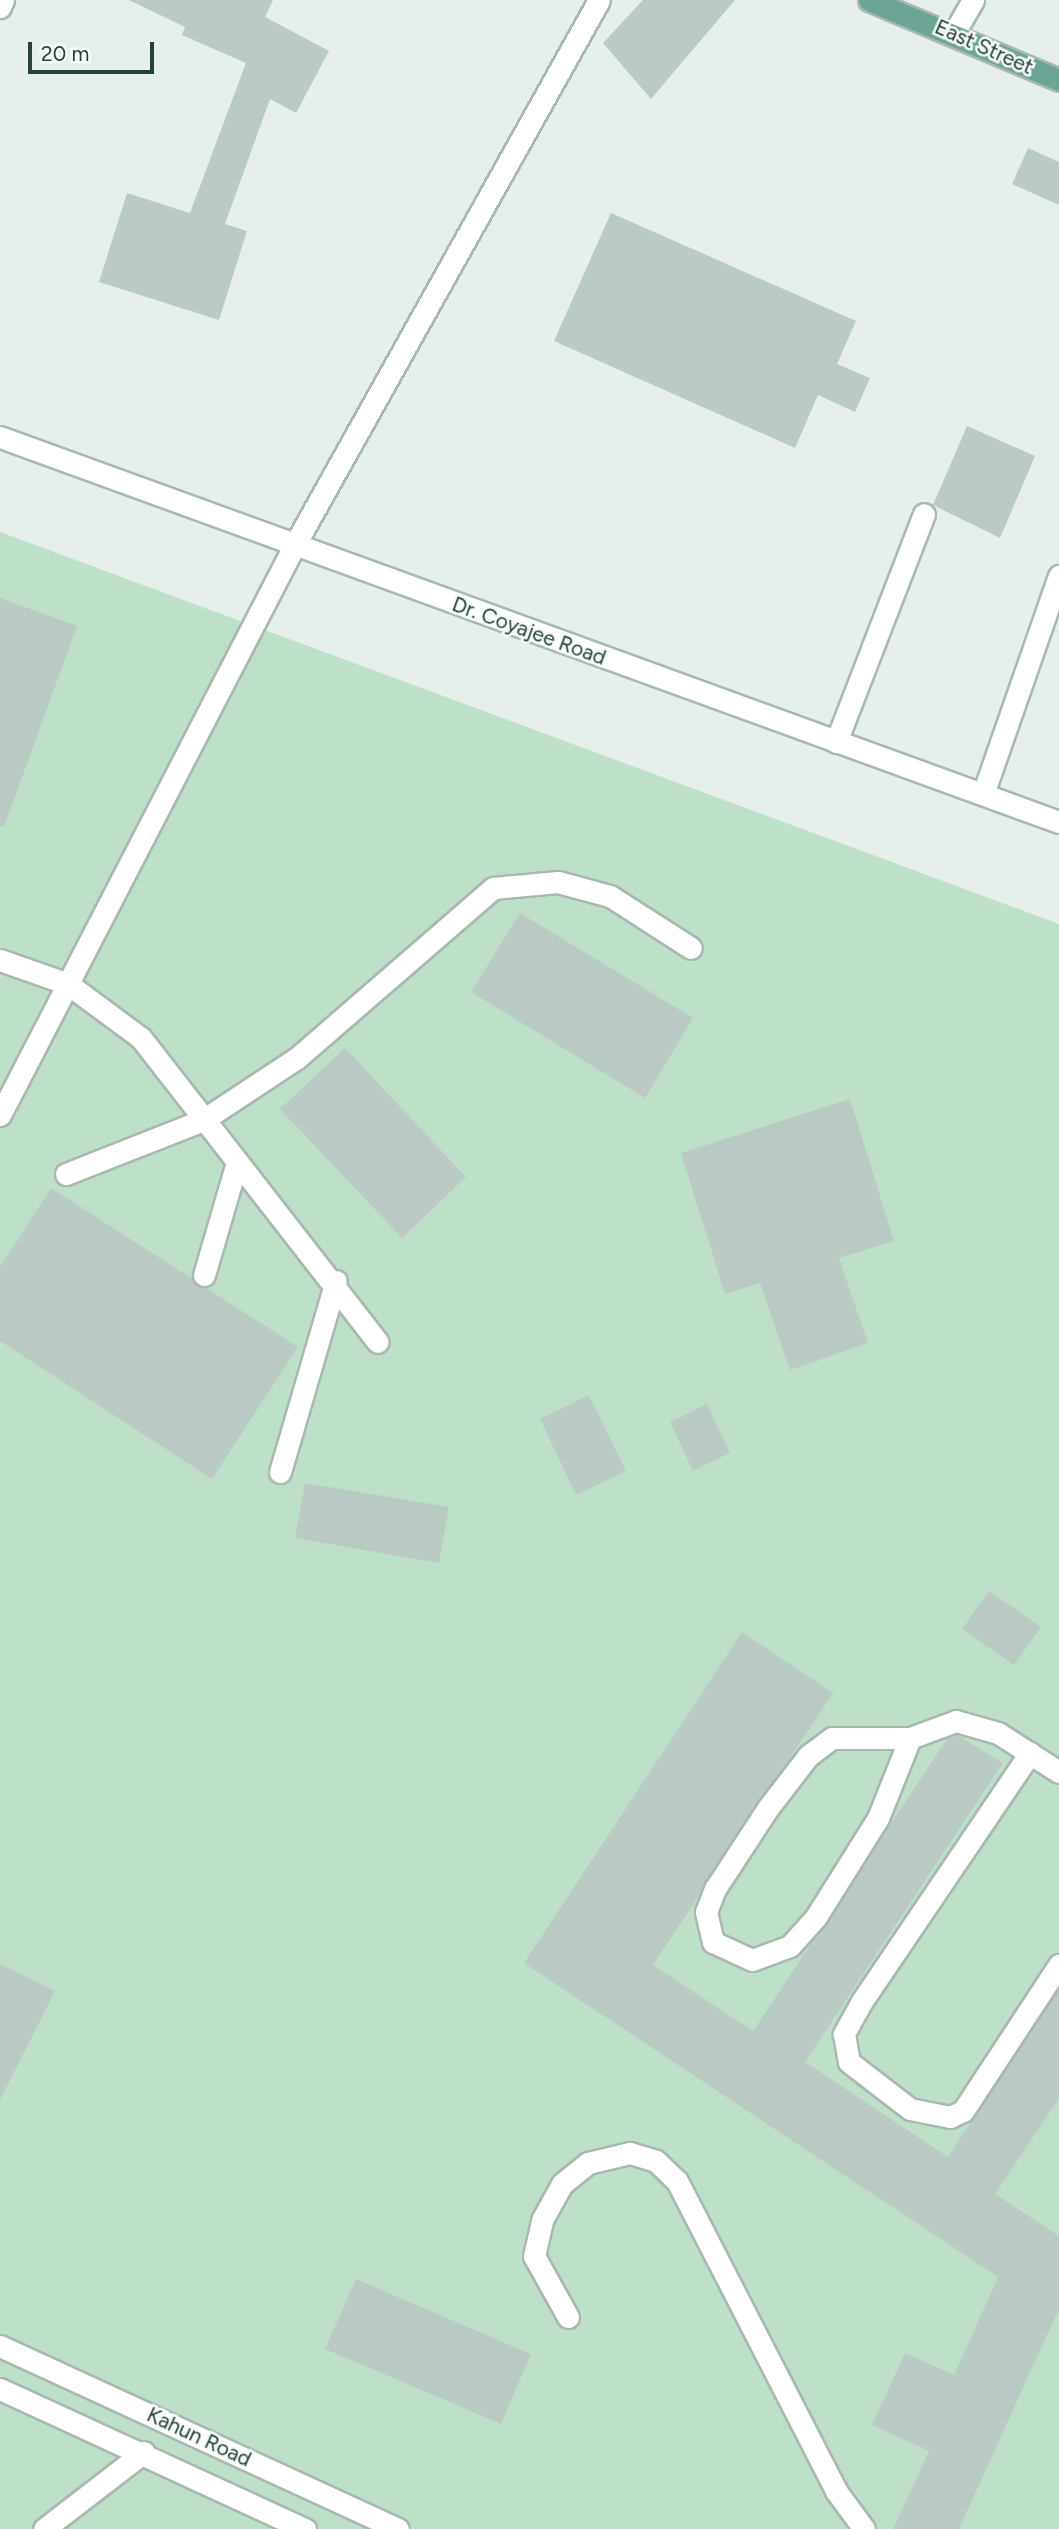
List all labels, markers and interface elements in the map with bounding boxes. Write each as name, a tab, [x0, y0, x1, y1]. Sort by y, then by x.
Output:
street label: East Street	[931, 14, 1037, 80]
scale bar	[32, 28, 158, 72]
text: 20 m	[41, 41, 89, 66]
street label: Dr. Coyajee Road	[449, 591, 609, 671]
street label: Kahun Road	[143, 2402, 255, 2472]

